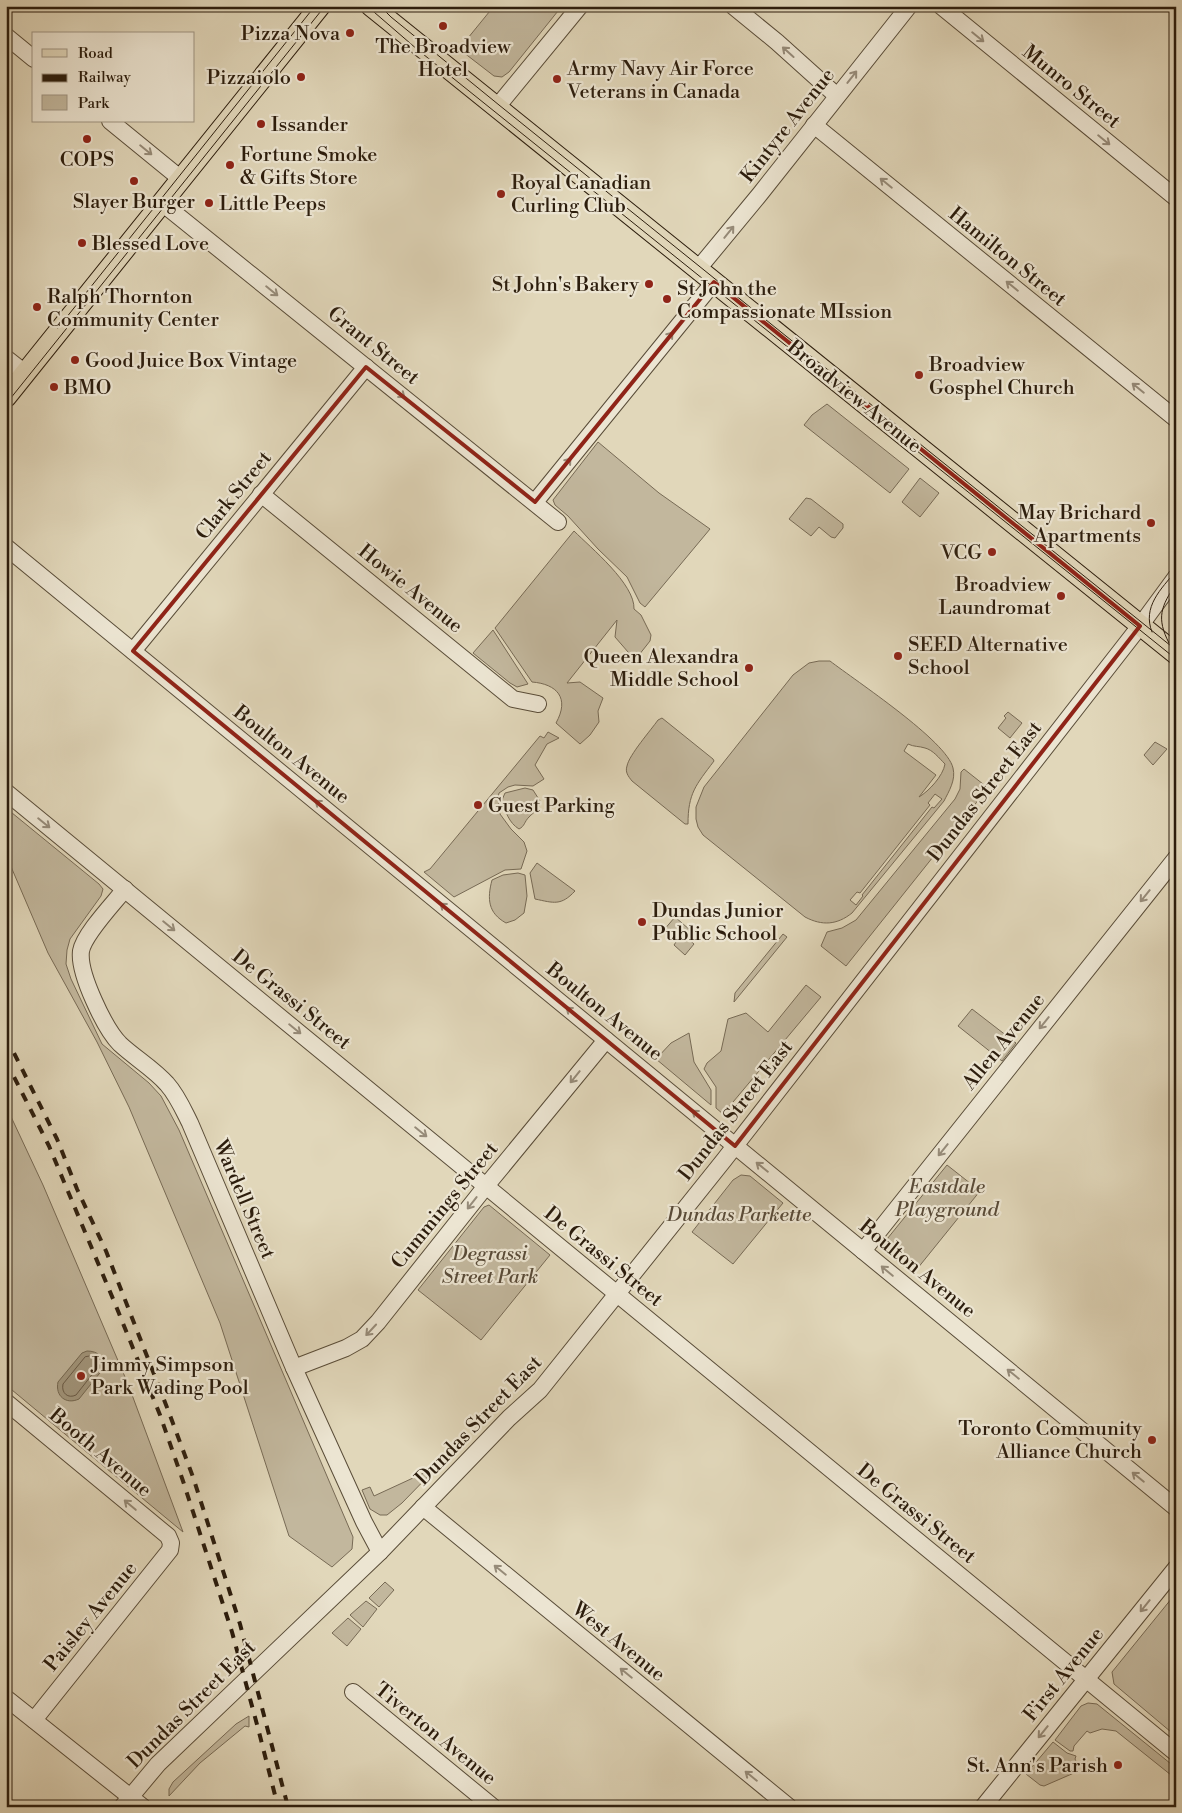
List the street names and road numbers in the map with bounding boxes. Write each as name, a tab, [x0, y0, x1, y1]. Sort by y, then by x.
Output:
street label: Munro Street	[1017, 40, 1125, 134]
street label: Kintyre Avenue	[736, 64, 841, 188]
street label: Hamilton Street	[943, 202, 1071, 312]
street label: Grant Street	[322, 302, 424, 391]
street label: Broadview Avenue	[781, 335, 926, 459]
street label: Clark Street	[191, 446, 278, 545]
street label: Howie Avenue	[353, 539, 467, 639]
street label: Boulton Avenue	[227, 700, 354, 810]
street label: Dundas Street East	[923, 717, 1048, 867]
street label: De Grassi Street	[227, 945, 356, 1056]
street label: Boulton Avenue	[540, 957, 667, 1067]
street label: Allen Avenue	[957, 988, 1051, 1096]
street label: Dundas Street East	[674, 1036, 799, 1186]
street label: Wardell Street	[207, 1135, 280, 1263]
street label: Cummings Street	[386, 1137, 504, 1275]
street label: De Grassi Street	[539, 1202, 668, 1313]
street label: Boulton Avenue	[853, 1214, 980, 1324]
street label: Dundas Street East	[410, 1351, 548, 1491]
street label: Booth Avenue	[43, 1403, 156, 1503]
street label: De Grassi Street	[852, 1459, 981, 1570]
street label: Paisley Avenue	[39, 1557, 143, 1677]
street label: West Avenue	[566, 1596, 670, 1687]
street label: First Avenue	[1019, 1623, 1110, 1727]
street label: Dundas Street East	[123, 1636, 262, 1775]
street label: Tiverton Avenue	[369, 1677, 501, 1791]

